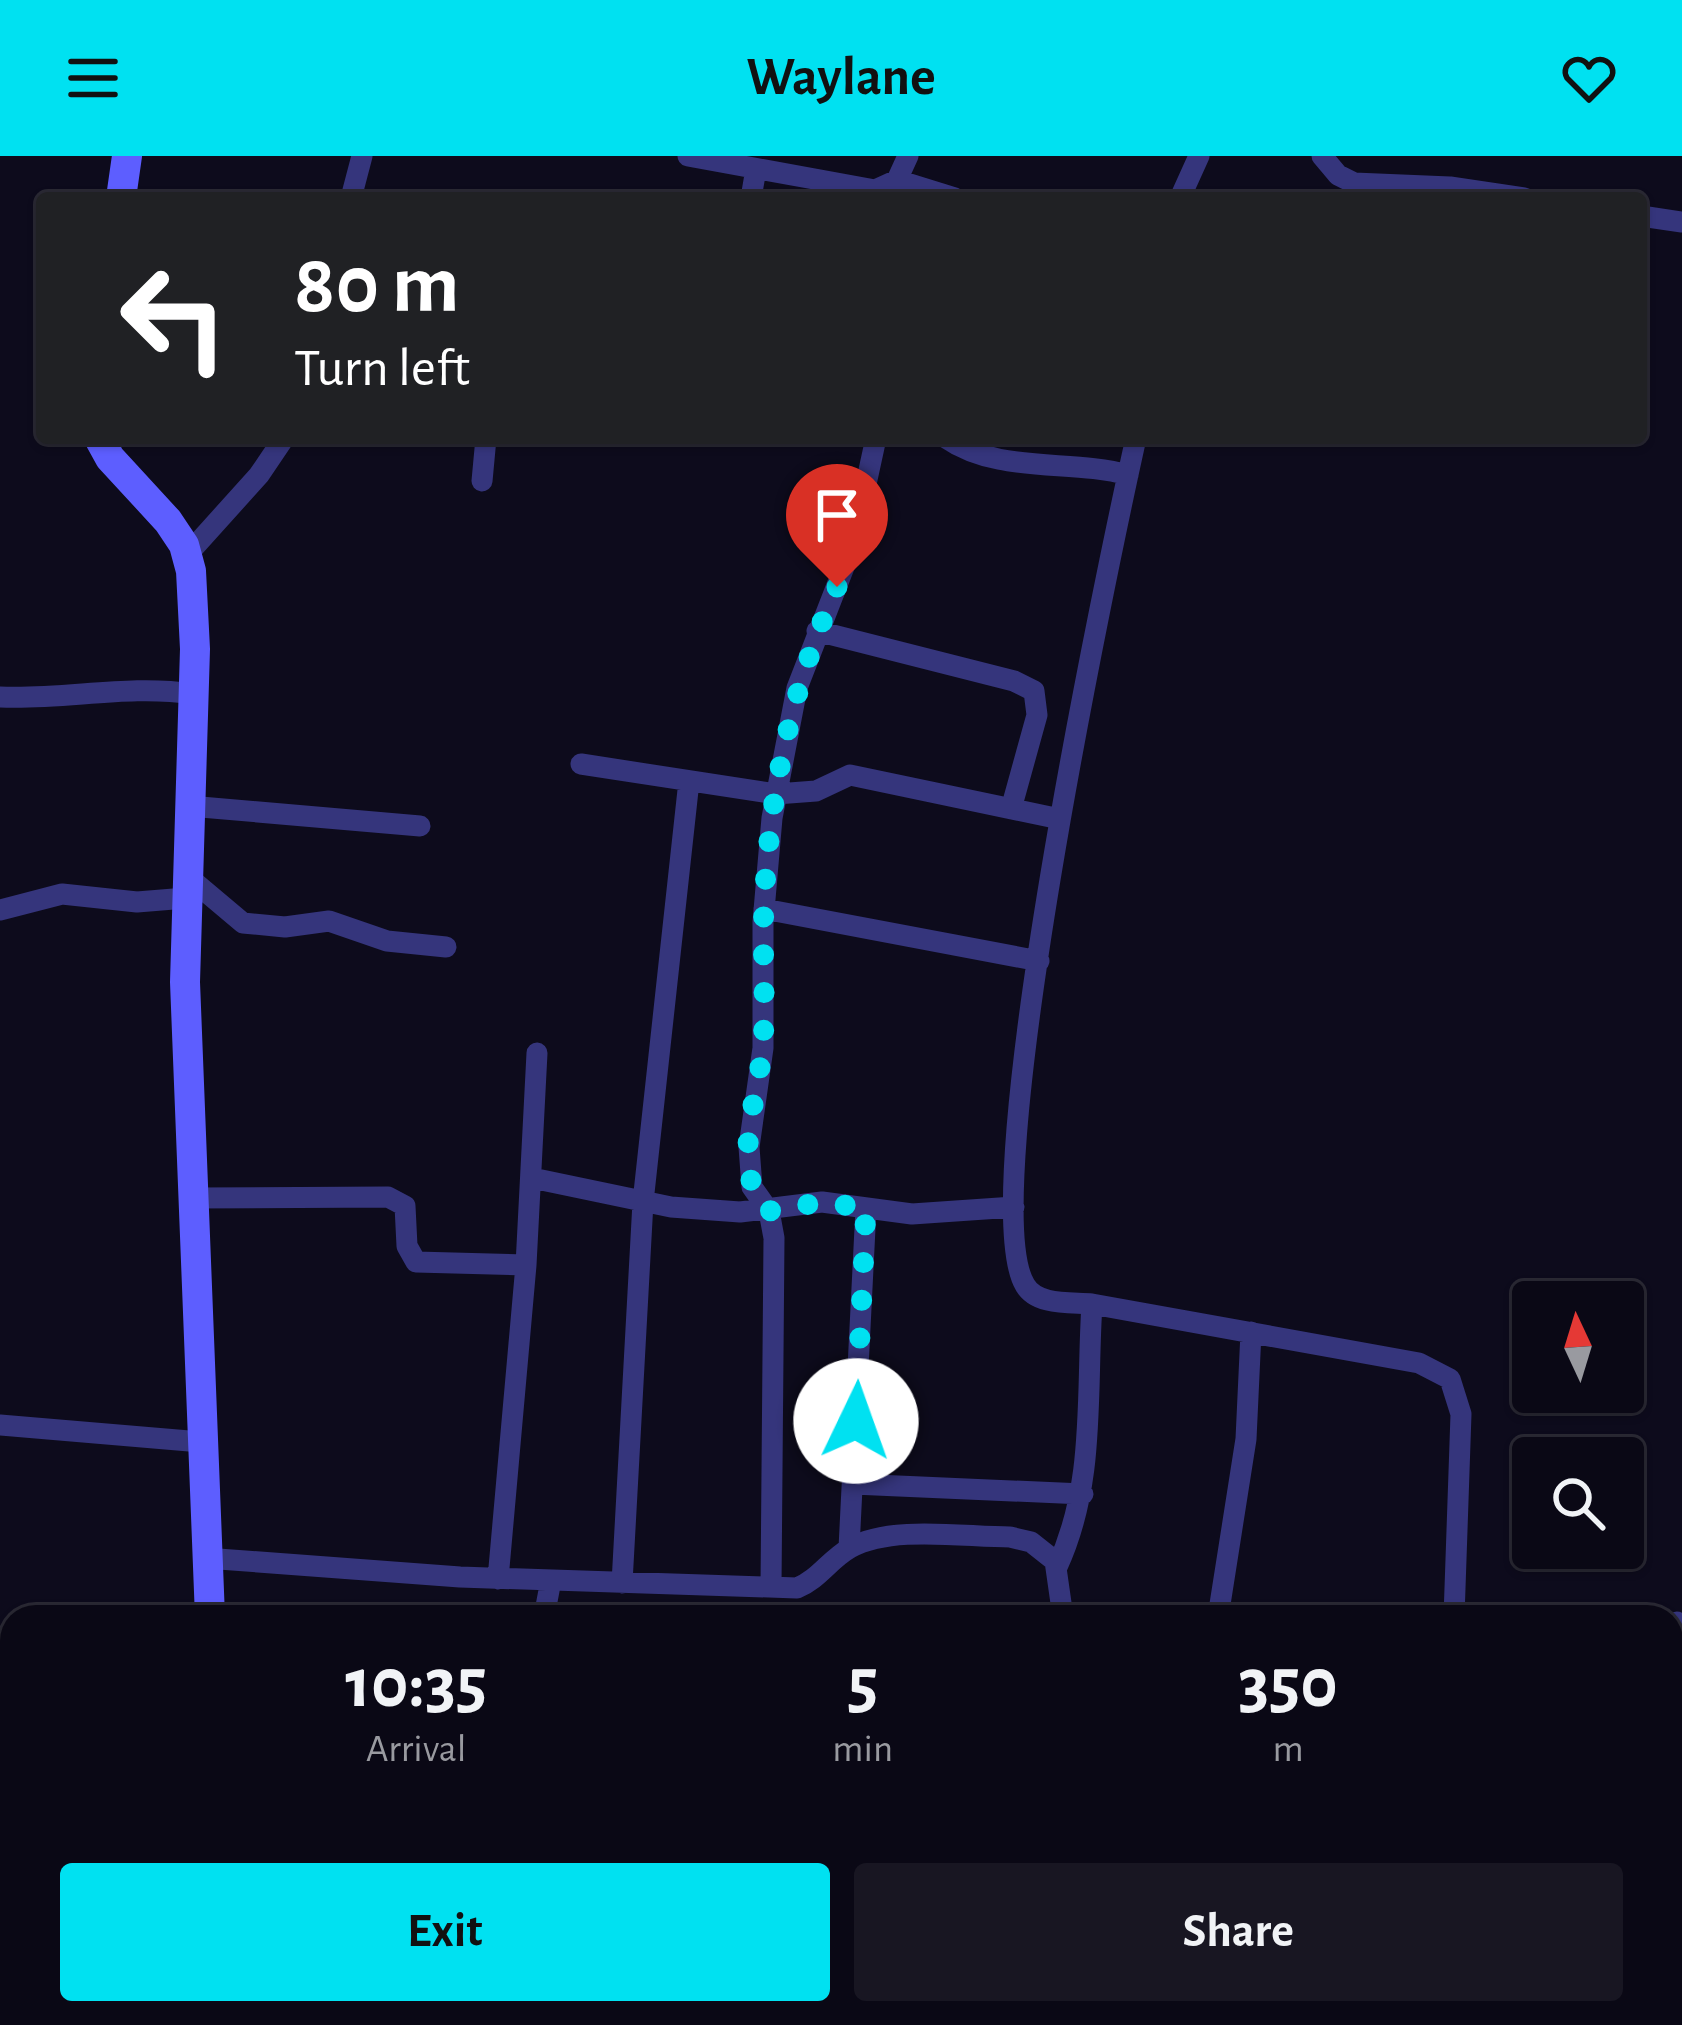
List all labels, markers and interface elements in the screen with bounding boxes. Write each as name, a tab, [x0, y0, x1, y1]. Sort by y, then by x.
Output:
icon: menu	[60, 45, 126, 111]
icon: heart	[1556, 45, 1622, 111]
text: Waylane	[746, 51, 936, 105]
icon: left	[96, 240, 252, 396]
text: 80 m	[294, 244, 460, 328]
text: Turn left	[294, 342, 470, 396]
pin	[786, 464, 888, 587]
icon: arrive	[804, 482, 870, 548]
north arrow	[1512, 1281, 1644, 1413]
map controls	[1512, 1281, 1644, 1569]
position arrow	[793, 1358, 919, 1484]
button: search	[1512, 1437, 1644, 1569]
text: 10:35	[345, 1648, 487, 1720]
text: 5	[847, 1648, 878, 1720]
text: 350	[1238, 1648, 1338, 1720]
text: Arrival	[366, 1730, 466, 1769]
text: min	[832, 1730, 893, 1769]
text: m	[1272, 1730, 1304, 1769]
button: Exit	[60, 1863, 830, 2001]
button: Share	[854, 1863, 1623, 2001]

